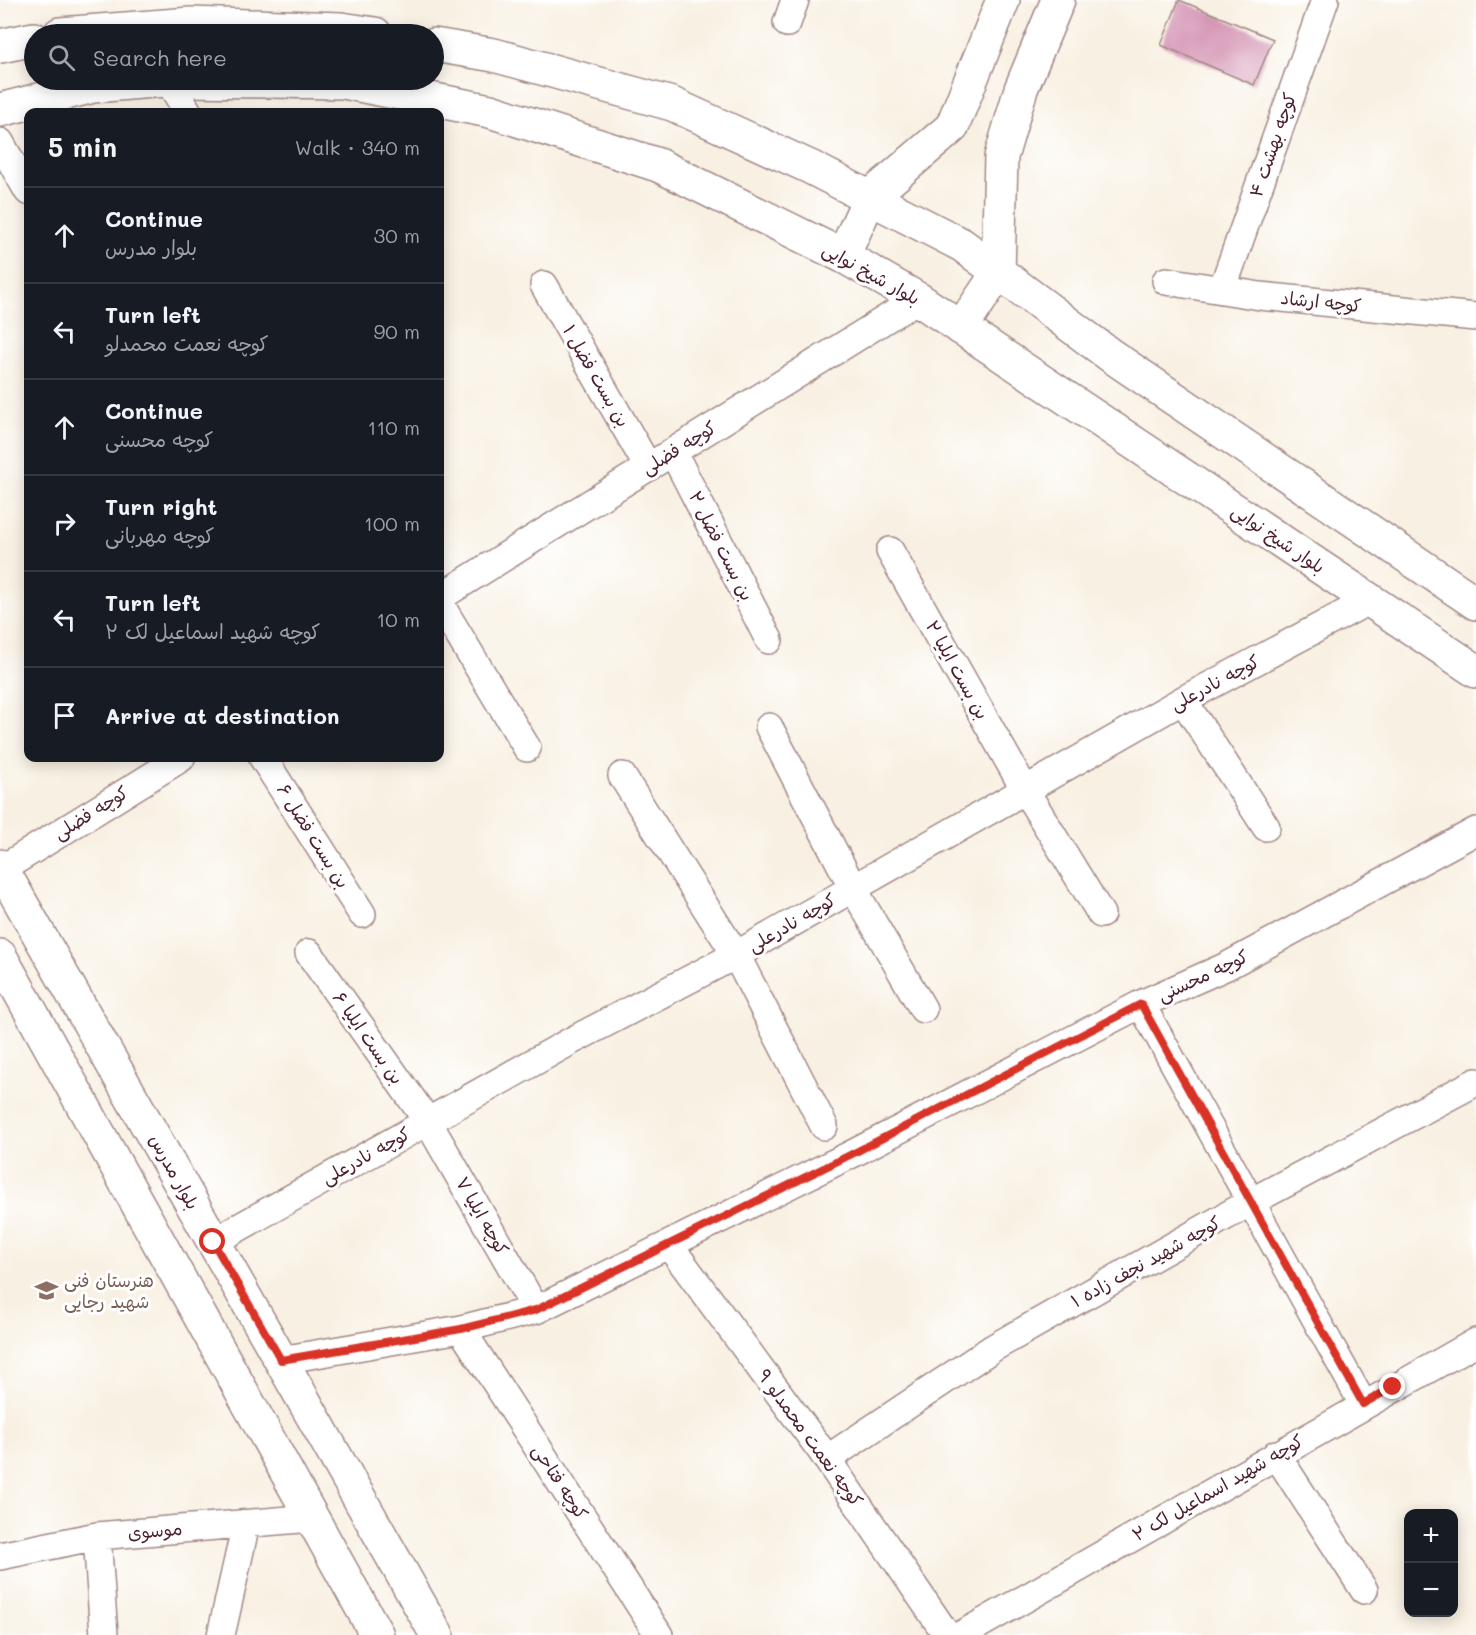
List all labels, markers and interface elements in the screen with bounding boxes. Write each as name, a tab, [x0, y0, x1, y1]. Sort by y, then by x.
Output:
search box	[24, 24, 444, 90]
icon: search	[45, 41, 78, 74]
text: Search here	[93, 43, 227, 72]
street label: کوچه بهشت ۴	[1243, 89, 1302, 201]
text: 5 min	[48, 130, 117, 164]
text: Walk · 340 m	[295, 134, 420, 160]
text: Continue	[105, 204, 203, 233]
icon: ahead	[48, 219, 81, 252]
text: 30 m	[374, 222, 420, 248]
text: بلوار مدرس	[105, 234, 197, 260]
street label: بلوار شیخ نوایی	[818, 236, 925, 311]
street label: کوچه ارشاد	[1279, 285, 1363, 318]
text: Turn left	[105, 300, 201, 329]
icon: left	[48, 315, 81, 348]
text: 90 m	[374, 318, 420, 344]
street label: بن بست فضل ۱	[558, 320, 636, 431]
text: کوچه نعمت محمدلو	[105, 330, 269, 356]
text: Continue	[105, 396, 203, 425]
icon: ahead	[48, 411, 81, 444]
text: 110 m	[367, 414, 420, 440]
street label: کوچه فضلی	[636, 415, 721, 480]
text: کوچه محسنی	[105, 426, 213, 452]
street label: ۲ بن بست فضل	[684, 487, 760, 605]
text: Turn right	[105, 492, 217, 521]
street label: بلوار شیخ نوایی	[1227, 498, 1330, 579]
icon: right	[48, 507, 81, 540]
text: 100 m	[364, 510, 420, 536]
text: کوچه مهربانی	[105, 522, 214, 548]
text: Turn left	[105, 588, 201, 617]
icon: left	[48, 603, 81, 636]
text: 10 m	[376, 606, 420, 632]
street label: بن بست ایلیا ۲	[921, 616, 995, 723]
text: کوچه شهید اسماعیل لک ۲	[105, 618, 320, 644]
street label: کوچه نادرعلی	[1166, 648, 1264, 717]
icon: arrive	[48, 699, 81, 732]
text: Arrive at destination	[105, 701, 340, 730]
street label: ۶ بن بست فضل	[272, 779, 356, 892]
street label: کوچه فضلی	[48, 780, 133, 845]
street label: کوچه نادرعلی	[743, 887, 841, 958]
street label: کوچه محسنی	[1153, 943, 1253, 1007]
street label: ۶ بن بست ایلیا	[328, 986, 410, 1089]
street label: کوچه نادرعلی	[317, 1121, 415, 1190]
street label: بلوار مدرس	[144, 1129, 205, 1214]
street label: ۷ کوچه ایلیا	[450, 1172, 515, 1260]
street label: کوچه شهید نجف زاده ۱	[1066, 1210, 1225, 1313]
route start	[199, 1228, 225, 1254]
place label: هنرستان فنی شهید رجایی	[64, 1268, 154, 1313]
school or university icon: هنرستان فنی شهید رجایی	[33, 1278, 59, 1304]
street label: کوچه نعمت محمدلو ۹	[752, 1364, 869, 1512]
route end	[1379, 1373, 1405, 1399]
street label: کوچه شهید اسماعیل لک ۲	[1128, 1428, 1308, 1547]
street label: کوچه فتاحی	[527, 1439, 594, 1524]
map controls	[1404, 1509, 1458, 1617]
button: +	[1404, 1509, 1458, 1563]
street label: موسوی	[127, 1516, 183, 1544]
button: −	[1404, 1563, 1458, 1617]

